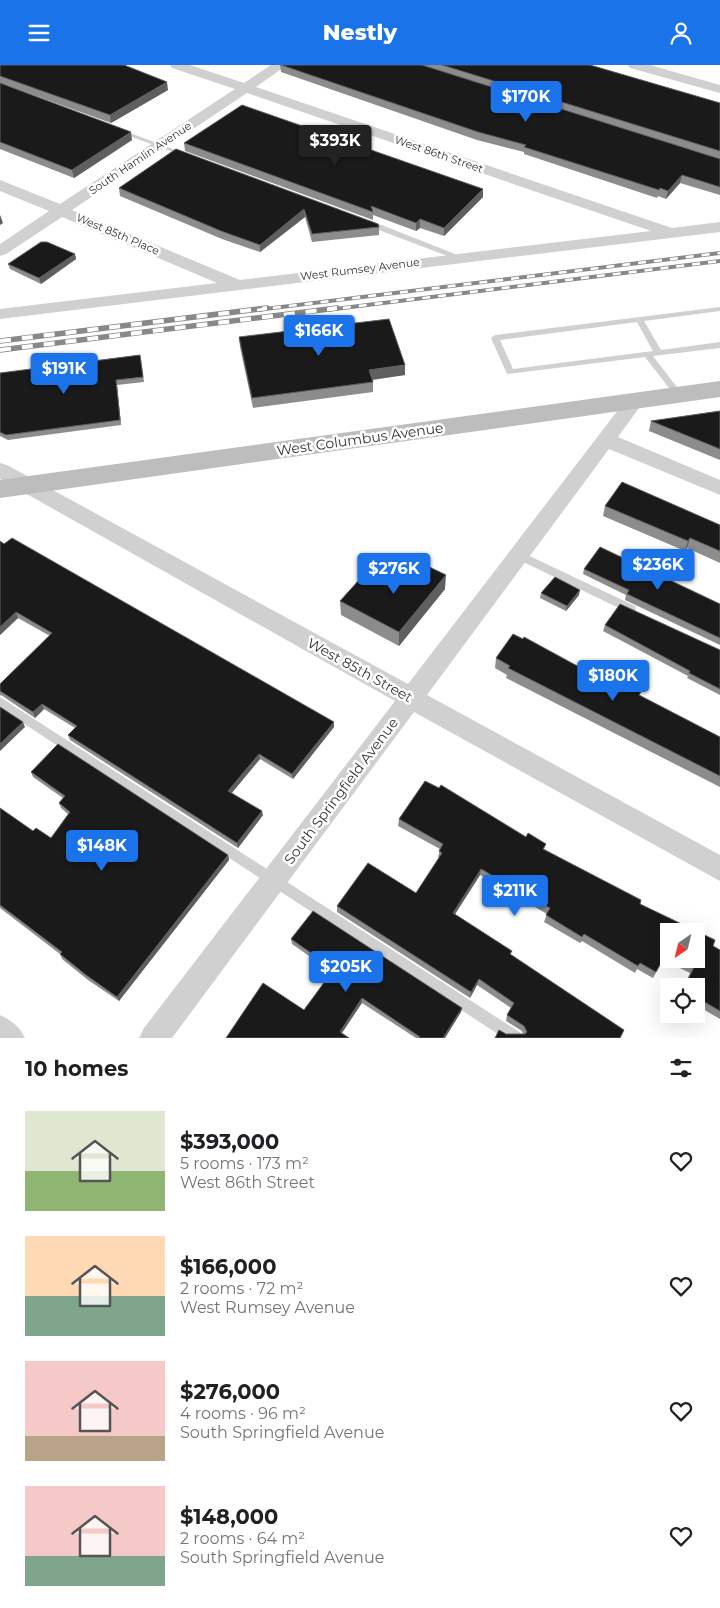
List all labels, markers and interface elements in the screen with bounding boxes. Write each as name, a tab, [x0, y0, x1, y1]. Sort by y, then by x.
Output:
icon: menu	[25, 19, 53, 47]
text: Nestly	[323, 19, 397, 46]
icon: person	[667, 19, 695, 47]
pin: $170K	[491, 80, 561, 123]
text: $170K	[502, 87, 550, 106]
street label: South Hamlin Avenue	[86, 118, 194, 198]
pin: $393K	[300, 124, 370, 167]
text: $393K	[310, 131, 360, 150]
street label: West 86th Street	[393, 132, 486, 176]
street label: West 85th Place	[74, 210, 162, 258]
street label: West Rumsey Avenue	[299, 255, 421, 283]
pin: $166K	[284, 315, 354, 357]
text: $166K	[295, 321, 343, 340]
pin: $191K	[29, 353, 99, 395]
text: $191K	[42, 359, 86, 378]
street label: West Columbus Avenue	[276, 418, 444, 460]
pin: $236K	[623, 549, 693, 591]
pin: $276K	[359, 553, 429, 595]
text: $236K	[632, 555, 684, 574]
text: $276K	[368, 559, 420, 578]
street label: West 85th Street	[304, 634, 416, 706]
pin: $180K	[578, 659, 648, 702]
text: $180K	[588, 666, 638, 685]
street label: South Springfield Avenue	[280, 714, 402, 868]
pin: $148K	[67, 829, 137, 872]
text: $148K	[77, 836, 127, 855]
pin: $211K	[480, 875, 550, 917]
text: $211K	[493, 881, 537, 900]
north arrow	[660, 923, 705, 967]
map controls	[660, 923, 705, 1023]
pin: $205K	[311, 951, 381, 993]
text: $205K	[320, 957, 372, 976]
button: locate	[660, 978, 705, 1023]
icon: filters	[667, 1054, 695, 1082]
text: 10 homes	[25, 1056, 128, 1081]
text: $393,000	[180, 1129, 279, 1154]
icon: home	[65, 1131, 125, 1191]
icon: heart	[667, 1147, 695, 1175]
text: 5 rooms · 173 m²	[180, 1154, 309, 1173]
text: West 86th Street	[180, 1173, 315, 1192]
text: $166,000	[180, 1254, 276, 1279]
icon: home	[65, 1256, 125, 1316]
icon: heart	[667, 1272, 695, 1300]
text: 2 rooms · 72 m²	[180, 1279, 303, 1298]
text: West Rumsey Avenue	[180, 1298, 355, 1317]
text: $276,000	[180, 1379, 280, 1404]
icon: home	[65, 1381, 125, 1441]
icon: heart	[667, 1397, 695, 1425]
text: 4 rooms · 96 m²	[180, 1404, 306, 1423]
text: South Springfield Avenue	[180, 1423, 384, 1442]
text: $148,000	[180, 1504, 278, 1529]
icon: home	[65, 1506, 125, 1566]
icon: heart	[667, 1522, 695, 1550]
text: 2 rooms · 64 m²	[180, 1529, 305, 1548]
text: South Springfield Avenue	[180, 1548, 384, 1567]

